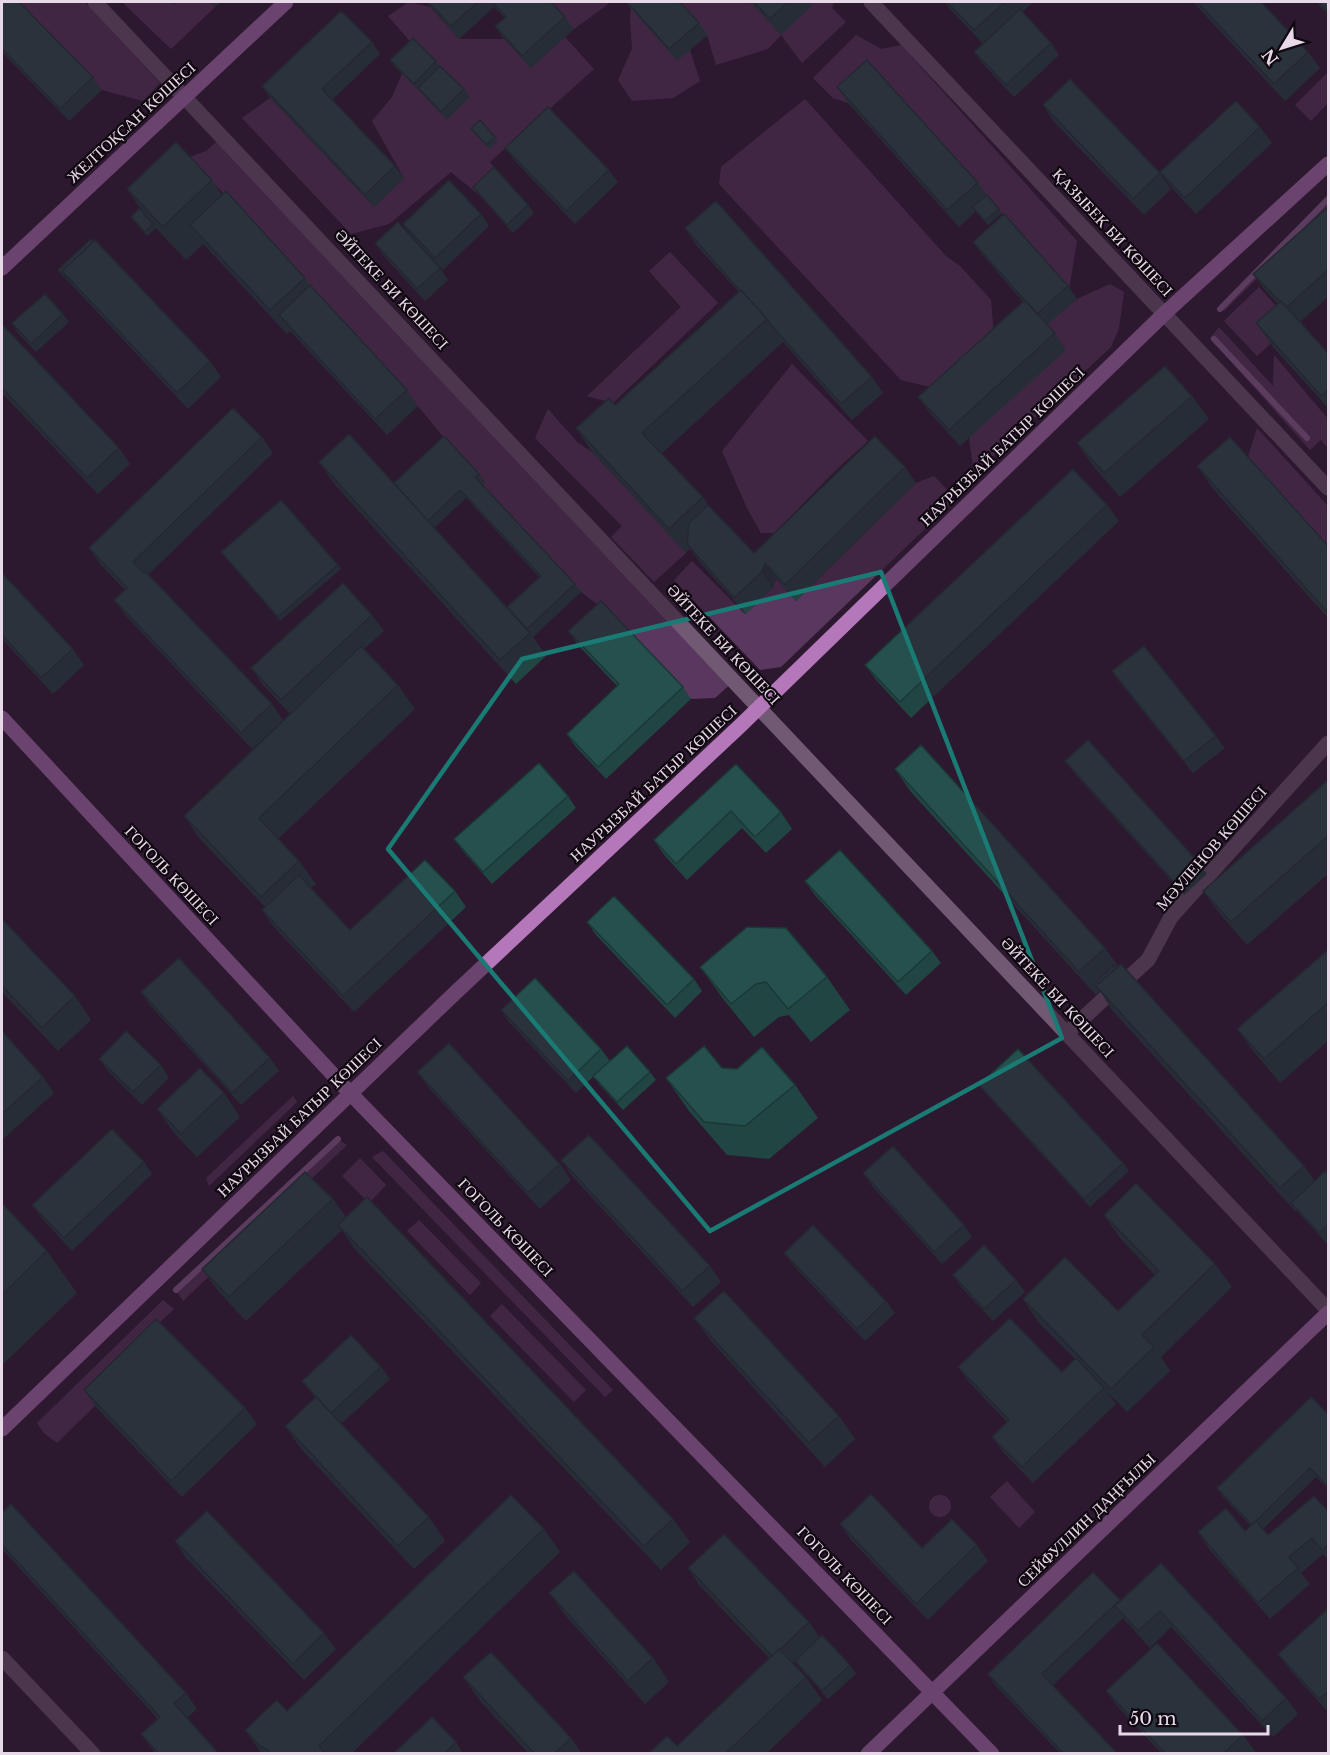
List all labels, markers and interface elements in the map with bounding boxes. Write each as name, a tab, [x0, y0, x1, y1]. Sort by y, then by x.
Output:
north arrow	[1252, 18, 1312, 78]
text: N	[1258, 45, 1283, 69]
street label: ЖЕЛТОҚСАН КӨШЕСІ	[63, 57, 199, 187]
street label: ҚАЗЫБЕК БИ КӨШЕСІ	[1049, 164, 1177, 300]
street label: ӘЙТЕКЕ БИ КӨШЕСІ	[331, 225, 453, 353]
street label: НАУРЫЗБАЙ БАТЫР КӨШЕСІ	[916, 362, 1088, 530]
street label: ӘЙТЕКЕ БИ КӨШЕСІ	[663, 580, 785, 708]
street label: НАУРЫЗБАЙ БАТЫР КӨШЕСІ	[565, 700, 741, 866]
street label: МӘУЛЕНОВ КӨШЕСІ	[1151, 782, 1271, 914]
street label: ГОГОЛЬ КӨШЕСІ	[121, 821, 223, 929]
street label: ӘЙТЕКЕ БИ КӨШЕСІ	[997, 933, 1119, 1061]
street label: НАУРЫЗБАЙ БАТЫР КӨШЕСІ	[213, 1033, 385, 1201]
street label: ГОГОЛЬ КӨШЕСІ	[454, 1174, 558, 1280]
street label: СЕЙФУЛЛИН ДАҢҒЫЛЫ	[1013, 1449, 1159, 1591]
street label: ГОГОЛЬ КӨШЕСІ	[793, 1522, 897, 1628]
scale bar	[1120, 1698, 1268, 1736]
text: 50 m	[1129, 1708, 1177, 1730]

